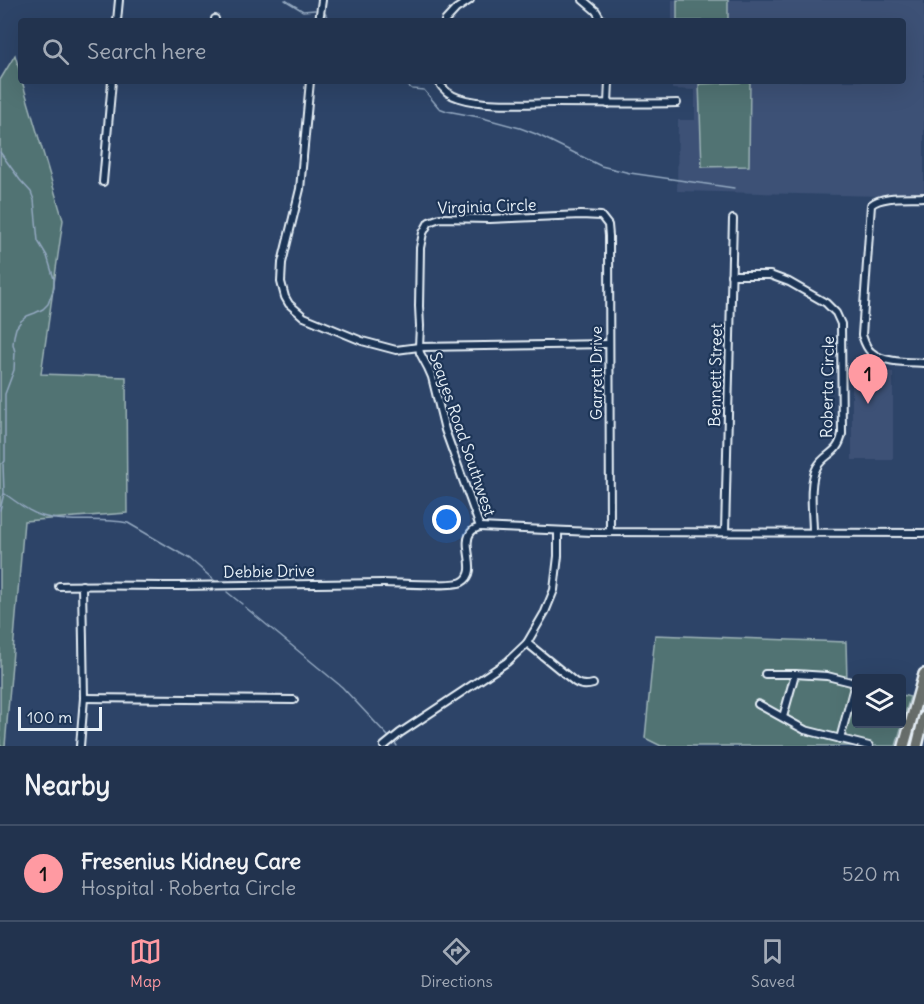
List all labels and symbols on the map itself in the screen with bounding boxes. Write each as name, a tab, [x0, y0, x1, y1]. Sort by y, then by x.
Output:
street label: Virginia Circle	[437, 194, 537, 218]
street label: Bennett Street	[704, 322, 726, 427]
street label: Garrett Drive	[586, 326, 606, 420]
street label: Roberta Circle	[816, 336, 838, 438]
street label: Seayes Road Southwest	[425, 349, 501, 519]
pin: 1	[848, 354, 888, 404]
your location	[432, 505, 461, 534]
street label: Debbie Drive	[223, 560, 315, 582]
scale bar	[18, 704, 102, 732]

